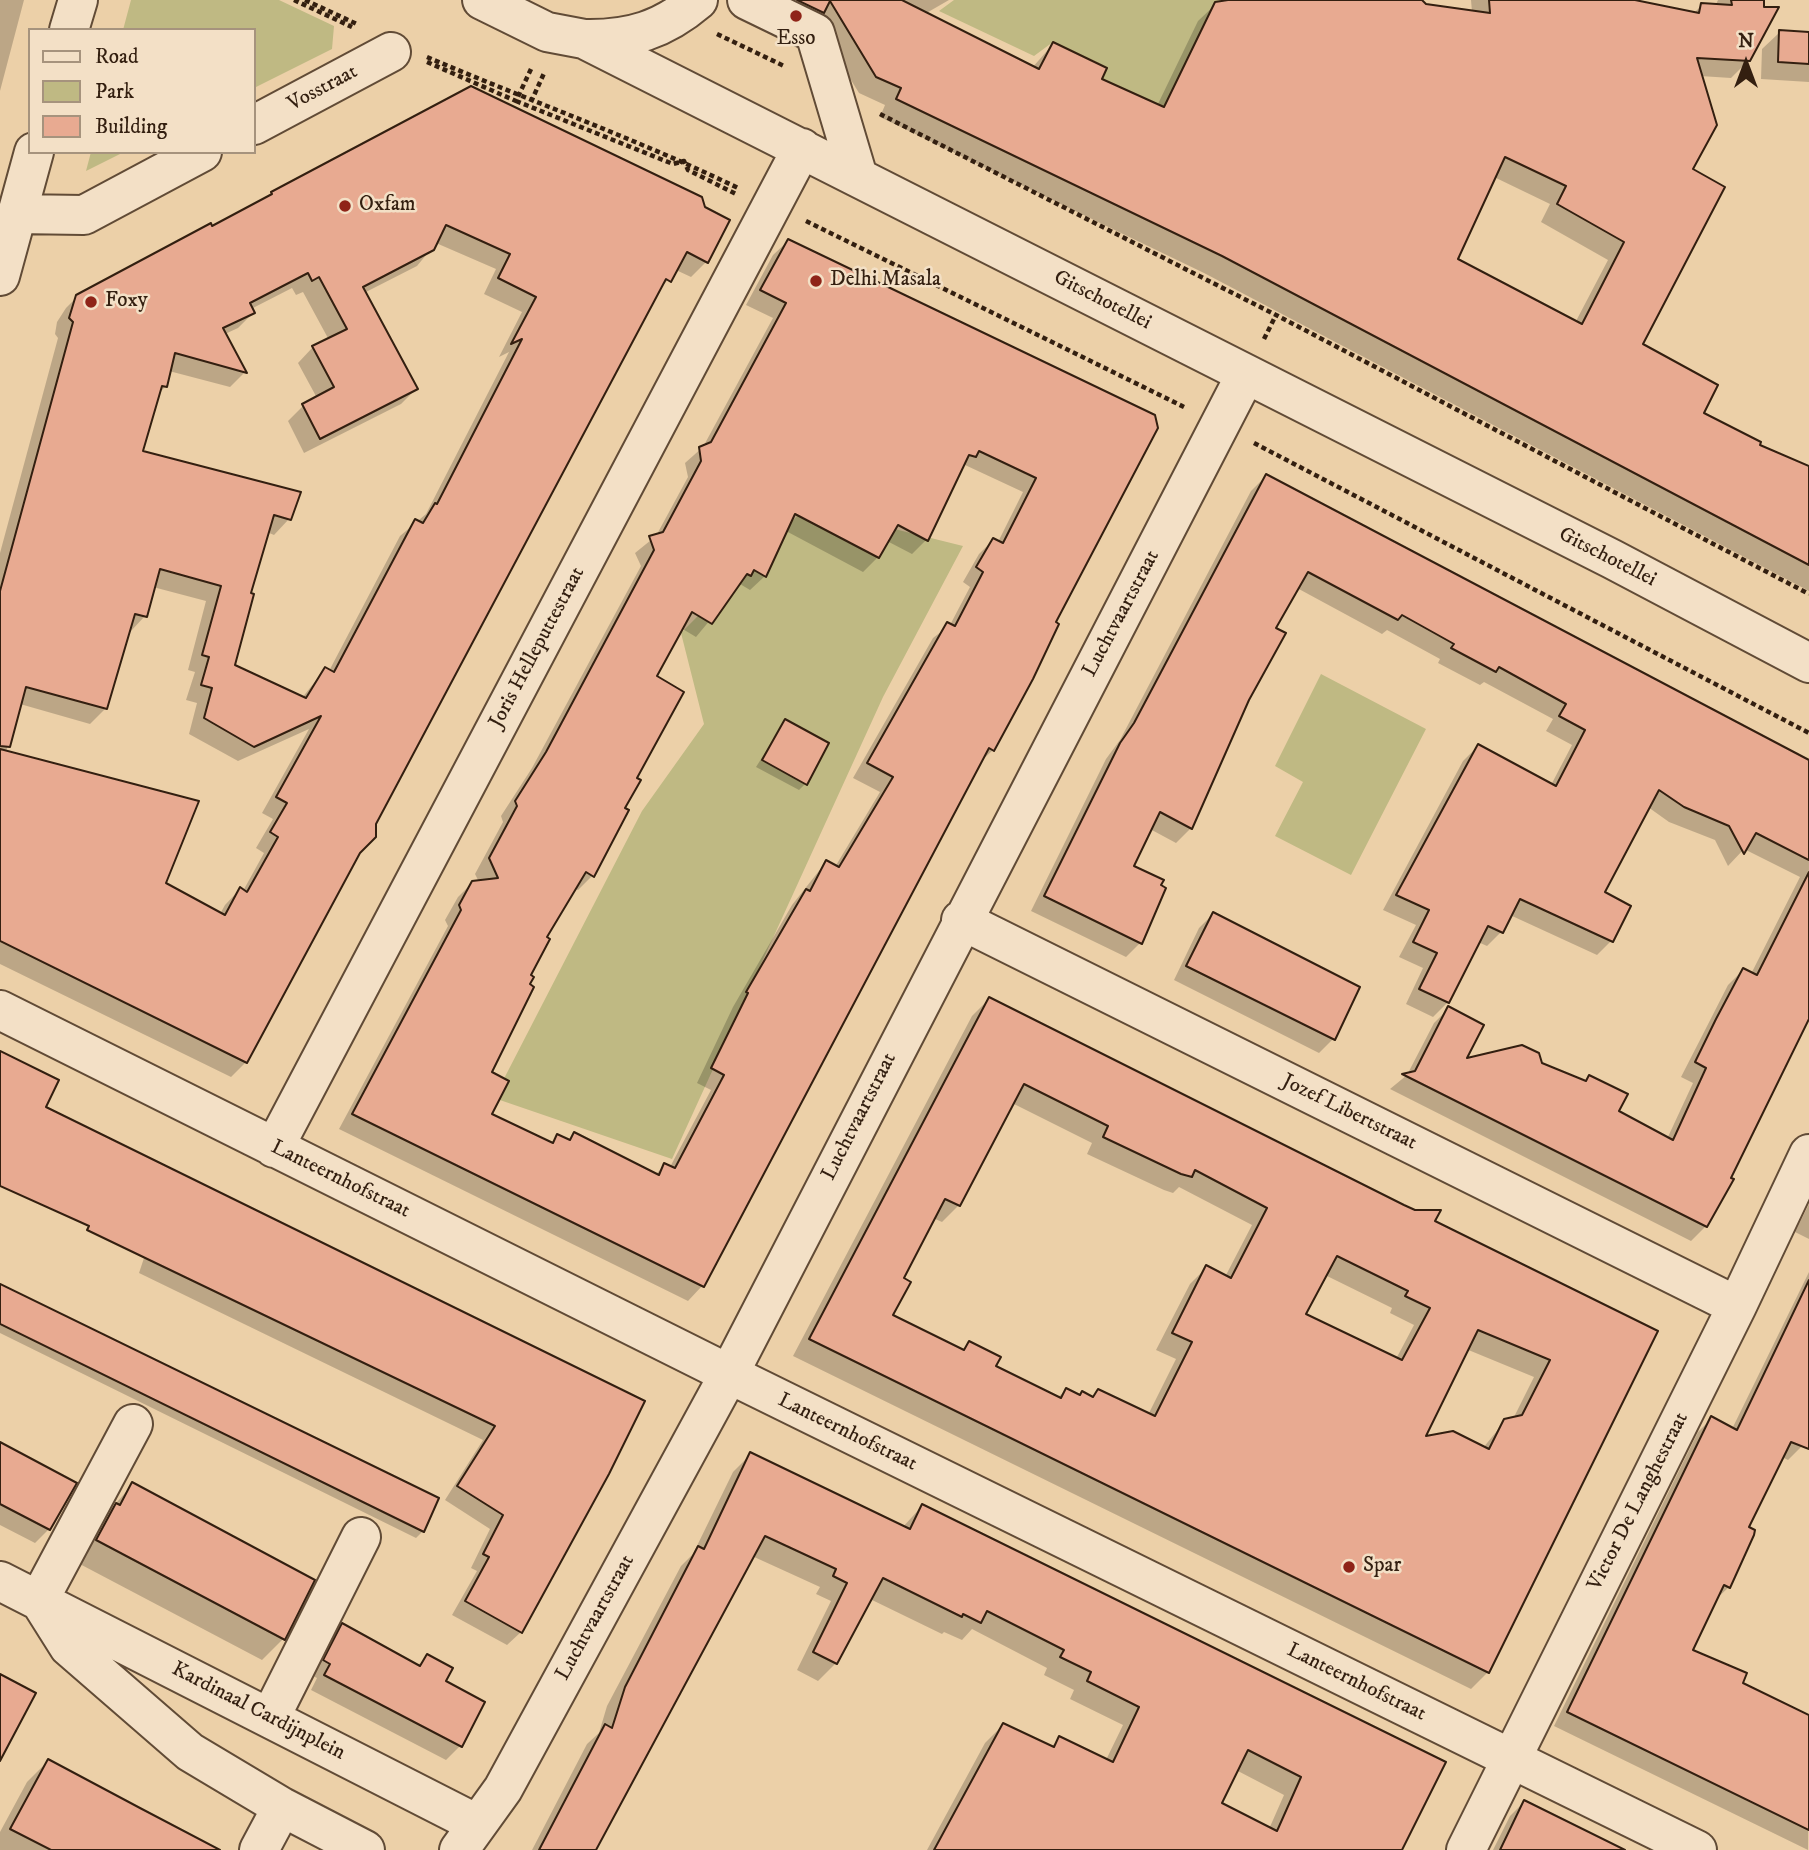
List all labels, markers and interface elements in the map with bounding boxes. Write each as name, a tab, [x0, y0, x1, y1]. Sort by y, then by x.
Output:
marker: Esso	[788, 8, 804, 24]
place label: Esso	[776, 27, 816, 53]
legend	[28, 28, 256, 154]
north arrow	[1711, 28, 1781, 98]
text: N	[1738, 30, 1754, 53]
text: Road	[95, 44, 139, 70]
street label: Vosstraat	[284, 60, 362, 118]
text: Park	[95, 79, 134, 105]
text: Building	[95, 114, 167, 140]
place label: Oxfam	[359, 193, 416, 219]
marker: Oxfam	[337, 198, 353, 214]
street label: Gitschotellei	[1049, 266, 1155, 336]
place label: Delhi Masala	[830, 268, 941, 294]
marker: Delhi Masala	[808, 273, 824, 289]
place label: Foxy	[105, 289, 148, 315]
marker: Foxy	[83, 294, 99, 310]
street label: Gitschotellei	[1554, 523, 1660, 593]
street label: Luchtvaartstraat	[1078, 546, 1166, 682]
street label: Joris Helleputtestraat	[485, 563, 591, 733]
street label: Luchtvaartstraat	[817, 1049, 903, 1185]
street label: Jozef Libertstraat	[1277, 1069, 1421, 1157]
street label: Lanteernhofstraat	[266, 1135, 414, 1225]
street label: Lanteernhofstraat	[773, 1388, 921, 1478]
street label: Victor De Langhestraat	[1583, 1409, 1695, 1595]
street label: Luchtvaartstraat	[551, 1551, 641, 1685]
place label: Spar	[1363, 1554, 1401, 1580]
marker: Spar	[1341, 1559, 1357, 1575]
street label: Lanteernhofstraat	[1282, 1638, 1430, 1728]
street label: Kardinaal Cardijnplein	[167, 1657, 349, 1767]

